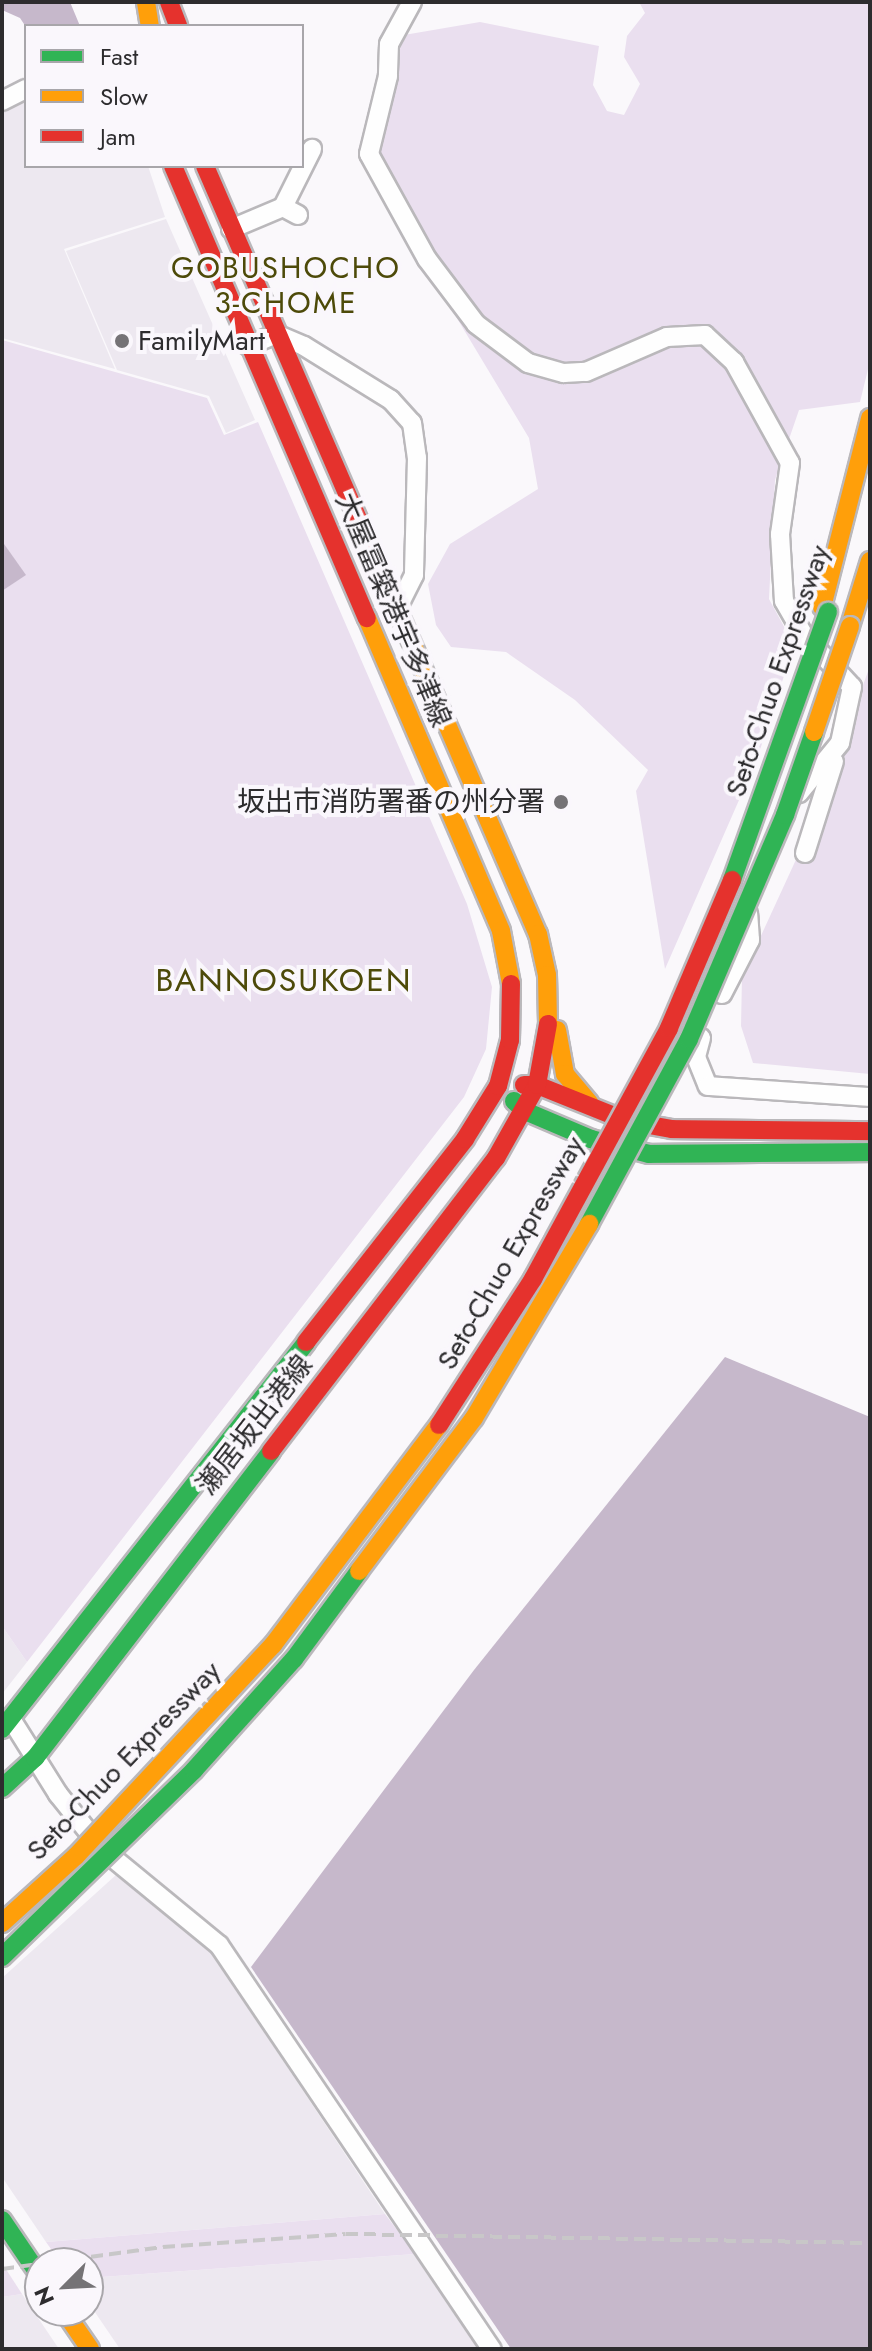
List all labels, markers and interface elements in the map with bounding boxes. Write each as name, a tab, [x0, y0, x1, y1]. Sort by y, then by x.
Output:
legend	[24, 24, 304, 168]
text: Fast	[100, 39, 138, 74]
text: Slow	[100, 79, 148, 114]
text: Jam	[100, 119, 136, 154]
district label: GOBUSHOCHO 3-CHOME	[171, 250, 401, 320]
place label: FamilyMart	[138, 324, 265, 358]
marker: FamilyMart	[113, 332, 131, 350]
street label: 大屋冨築港宇多津線	[328, 487, 458, 733]
street label: Seto-Chuo Expressway	[719, 541, 837, 801]
place label: 坂出市消防署番の州分署	[237, 785, 545, 819]
marker: 坂出市消防署番の州分署	[552, 793, 570, 811]
district label: BANNOSUKOEN	[155, 961, 413, 999]
street label: Seto-Chuo Expressway	[431, 1130, 591, 1376]
street label: 瀬居坂出港線	[190, 1348, 320, 1502]
street label: Seto-Chuo Expressway	[20, 1654, 228, 1868]
north arrow	[24, 2247, 104, 2327]
text: N	[26, 2281, 62, 2310]

